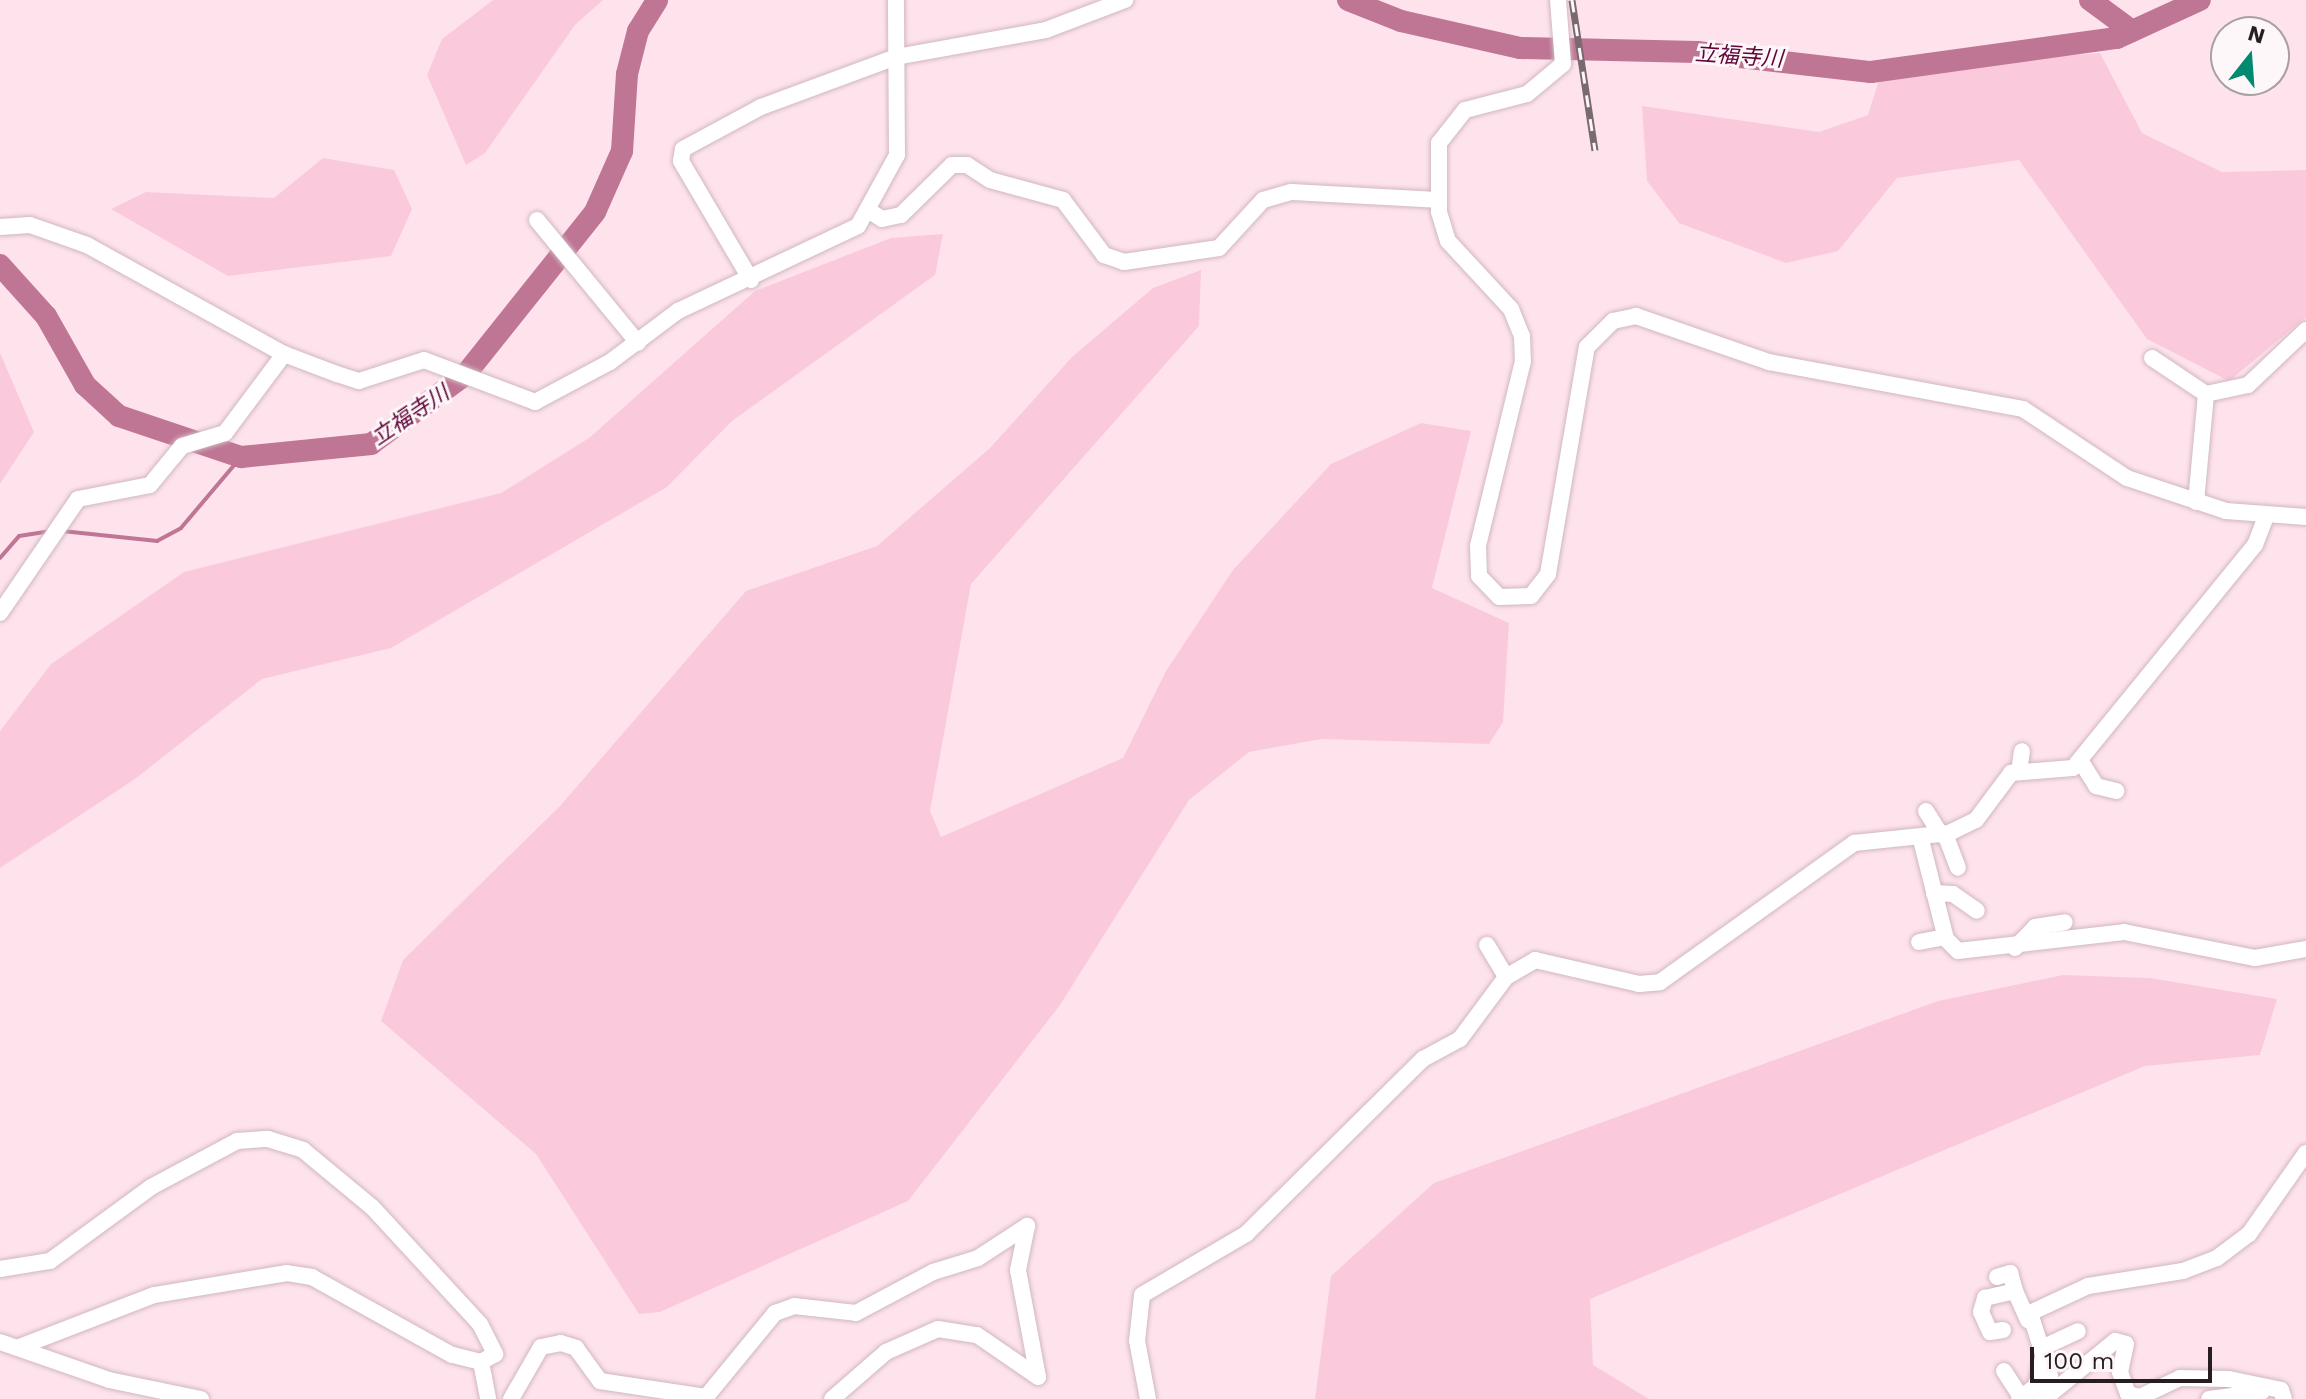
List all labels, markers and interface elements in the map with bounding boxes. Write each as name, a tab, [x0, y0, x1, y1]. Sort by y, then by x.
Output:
north arrow	[2210, 16, 2290, 96]
text: N	[2245, 20, 2268, 49]
water label: 立福寺川	[1694, 40, 1784, 72]
water label: 立福寺川	[366, 379, 454, 451]
scale bar	[2034, 1331, 2216, 1381]
text: 100 m	[2044, 1347, 2114, 1375]

